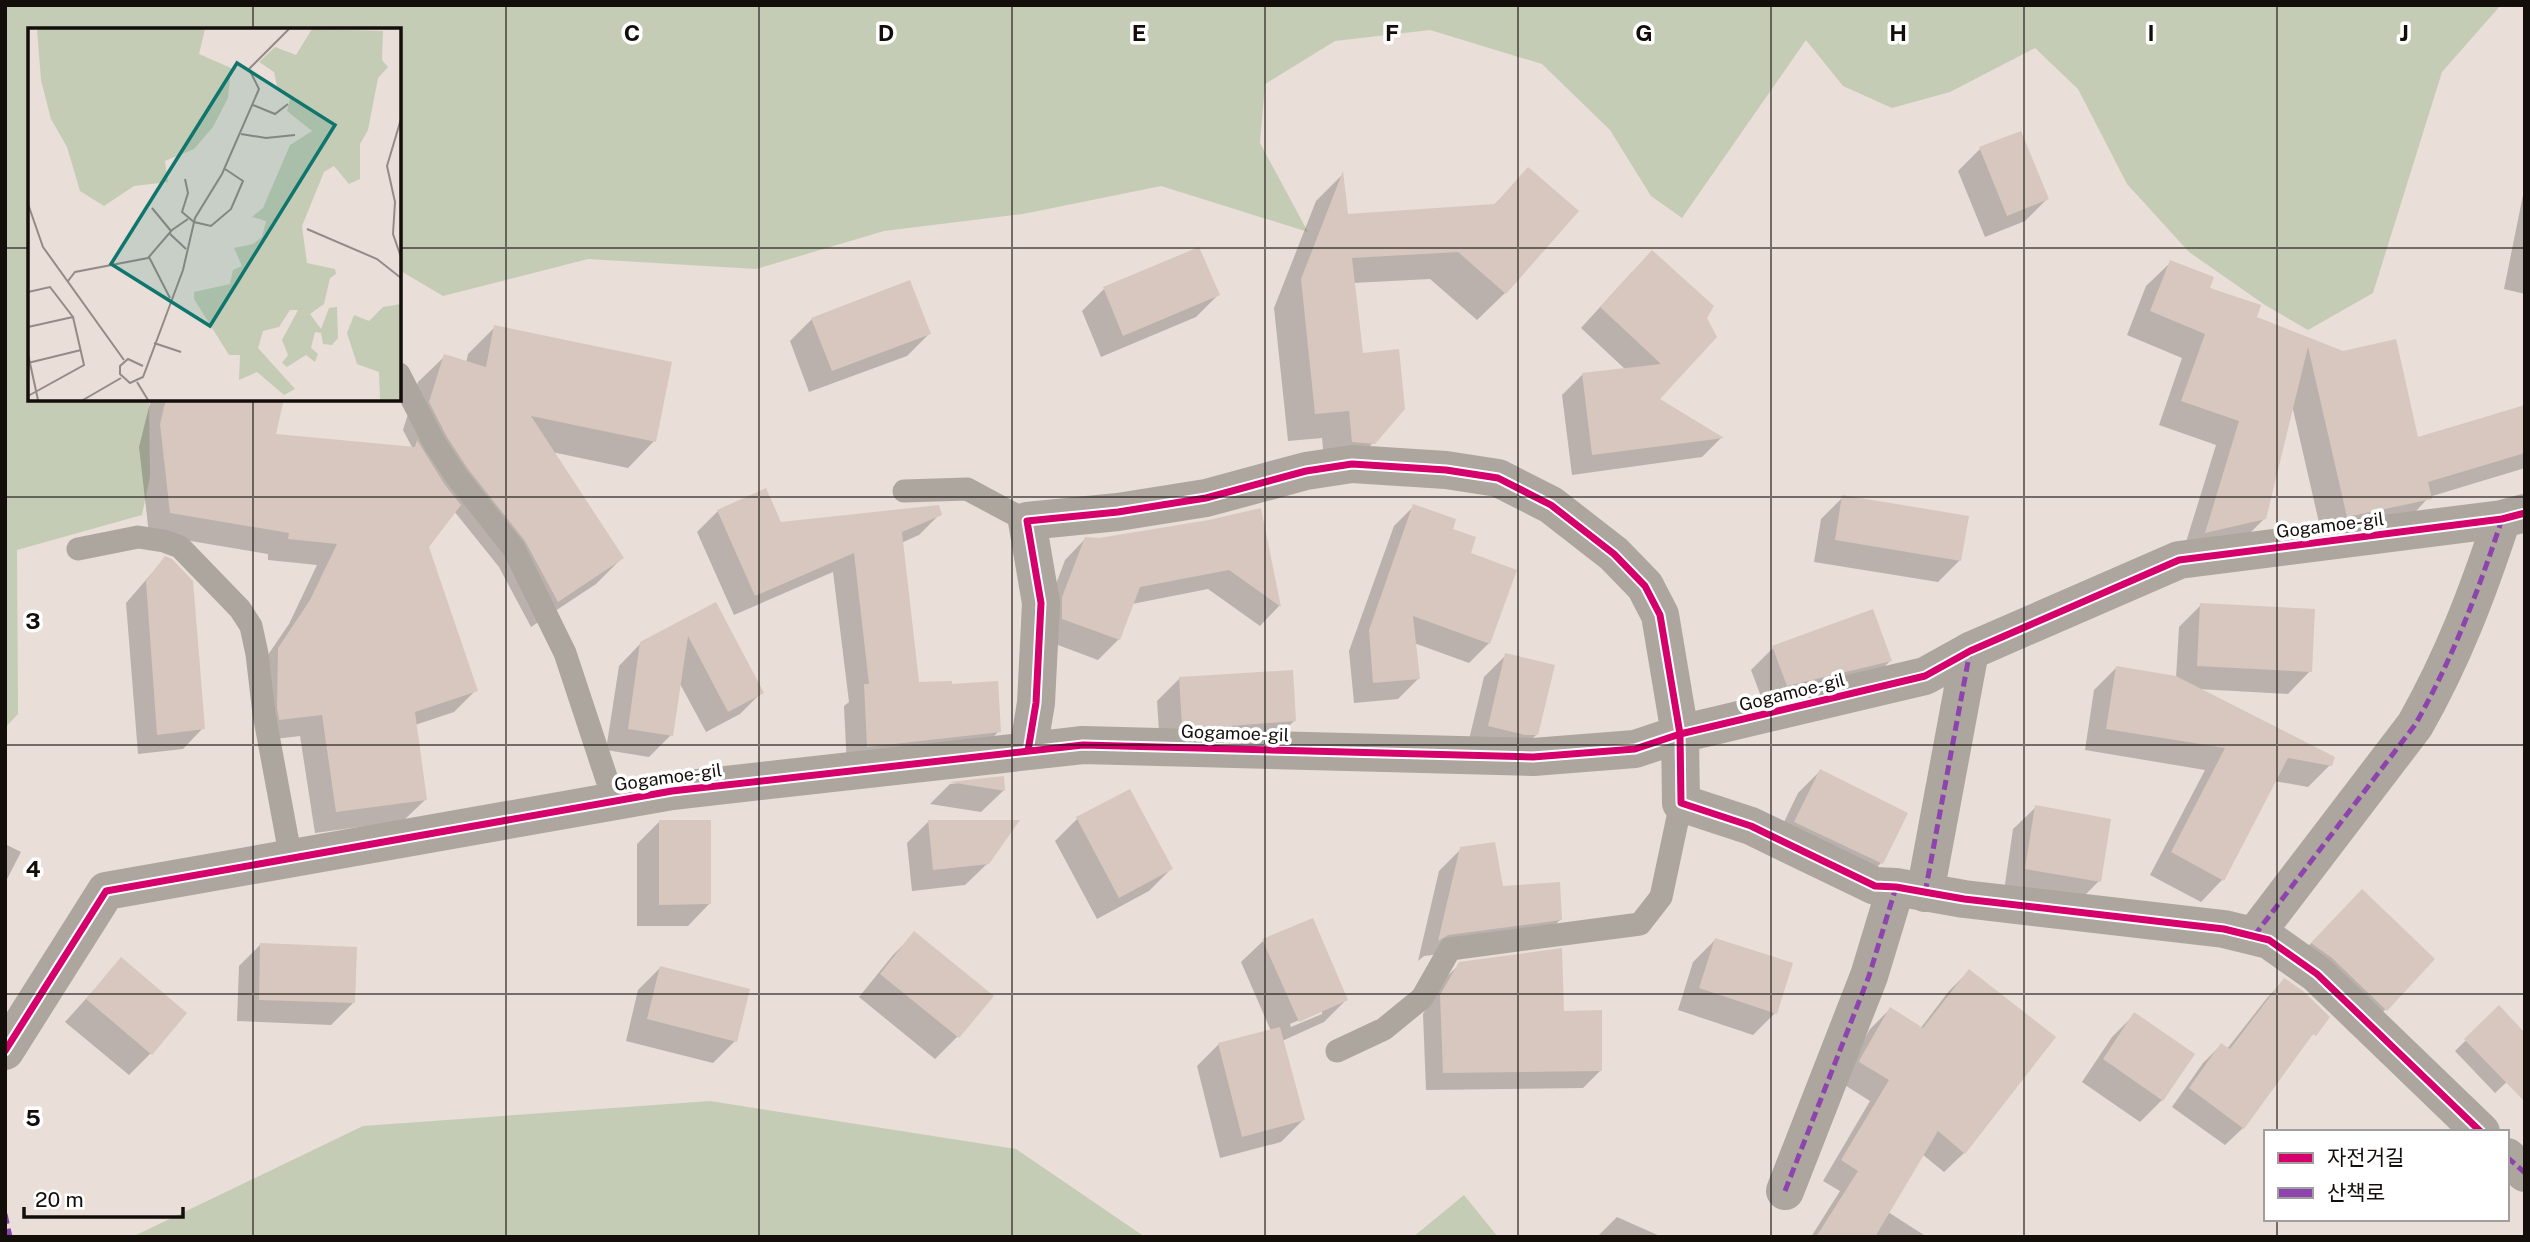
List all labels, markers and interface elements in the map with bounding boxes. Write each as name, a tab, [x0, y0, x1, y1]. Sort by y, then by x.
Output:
text: C	[624, 19, 640, 46]
text: D	[878, 19, 894, 46]
text: E	[1132, 19, 1146, 46]
text: F	[1385, 19, 1399, 46]
text: G	[1635, 19, 1653, 46]
text: H	[1889, 19, 1907, 46]
text: I	[2147, 19, 2155, 46]
text: J	[2399, 19, 2409, 46]
inset map	[28, 28, 401, 401]
street label: Gogamoe-gil	[2275, 508, 2385, 542]
text: 3	[25, 607, 41, 634]
street label: Gogamoe-gil	[1737, 669, 1847, 715]
street label: Gogamoe-gil	[1181, 721, 1289, 745]
street label: Gogamoe-gil	[613, 759, 723, 795]
text: 4	[25, 855, 41, 882]
text: 5	[25, 1104, 41, 1131]
legend	[2264, 1130, 2509, 1221]
text: 자전거길	[2327, 1145, 2404, 1170]
scale bar	[24, 1176, 184, 1220]
text: 산책로	[2327, 1180, 2385, 1205]
text: 20 m	[35, 1187, 84, 1212]

